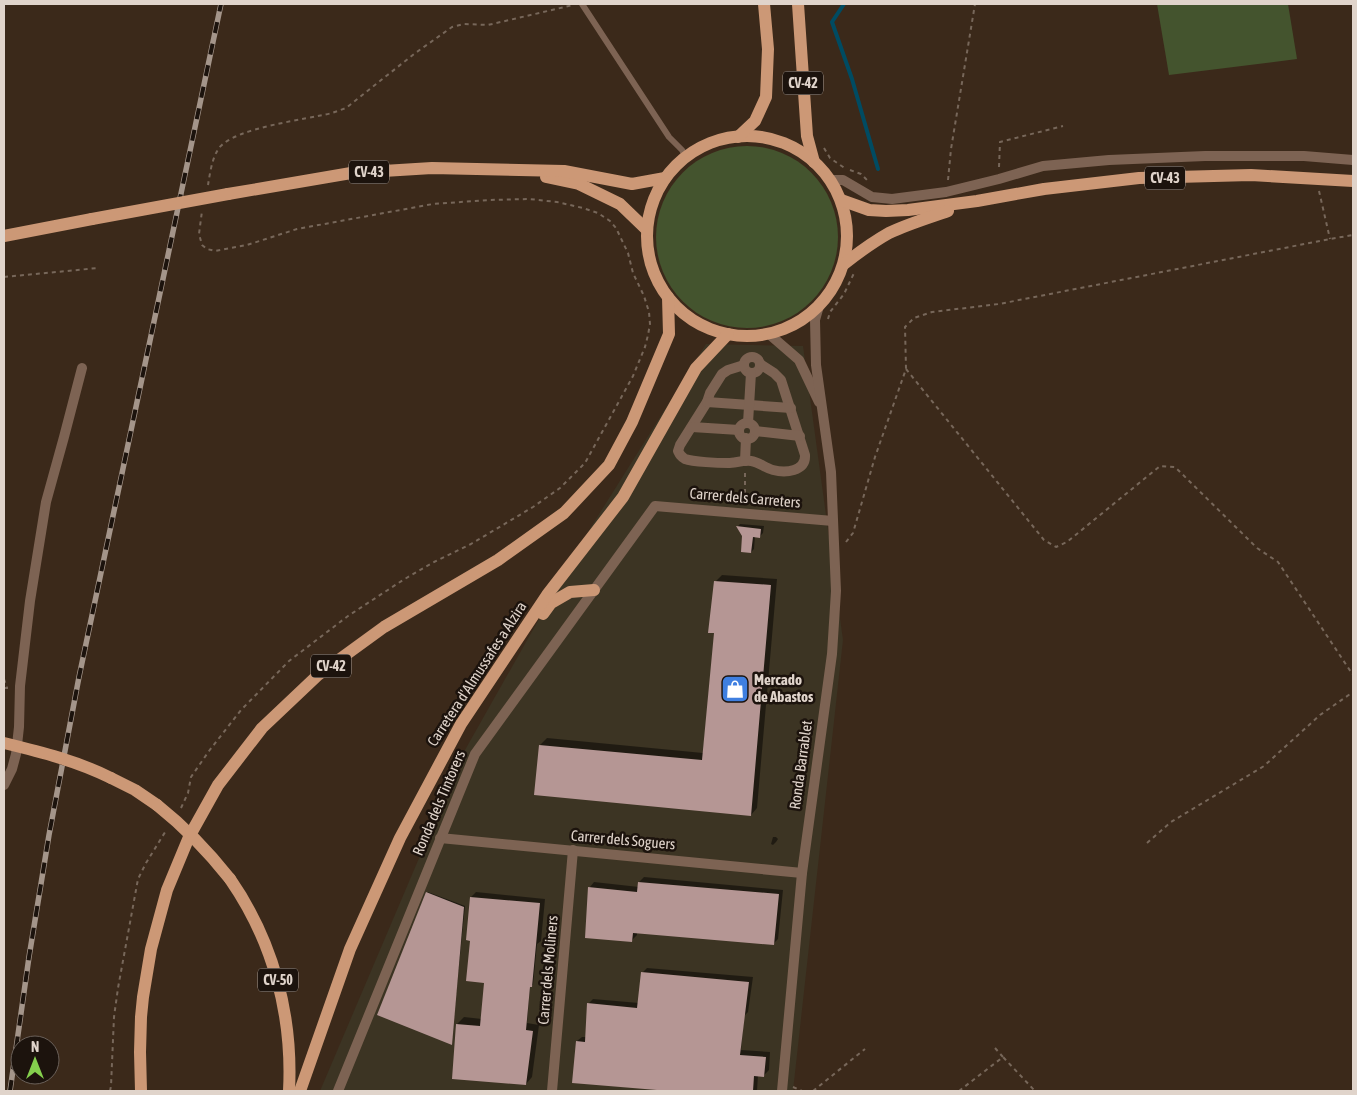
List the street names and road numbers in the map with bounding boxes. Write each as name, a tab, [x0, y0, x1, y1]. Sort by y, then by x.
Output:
road number: CV-42	[783, 72, 823, 95]
road number: CV-43	[349, 160, 389, 183]
road number: CV-43	[1145, 167, 1185, 190]
street label: Carrer dels Carreters	[689, 484, 801, 511]
street label: Carretera d'Almussafes a Alzira	[424, 598, 530, 749]
road number: CV-42	[311, 654, 351, 678]
street label: Ronda Barrablet	[786, 719, 815, 810]
street label: Ronda dels Tintorers	[409, 748, 468, 858]
street label: Carrer dels Soguers	[570, 826, 676, 853]
street label: Carrer dels Moliners	[534, 915, 561, 1025]
road number: CV-50	[258, 968, 298, 992]

